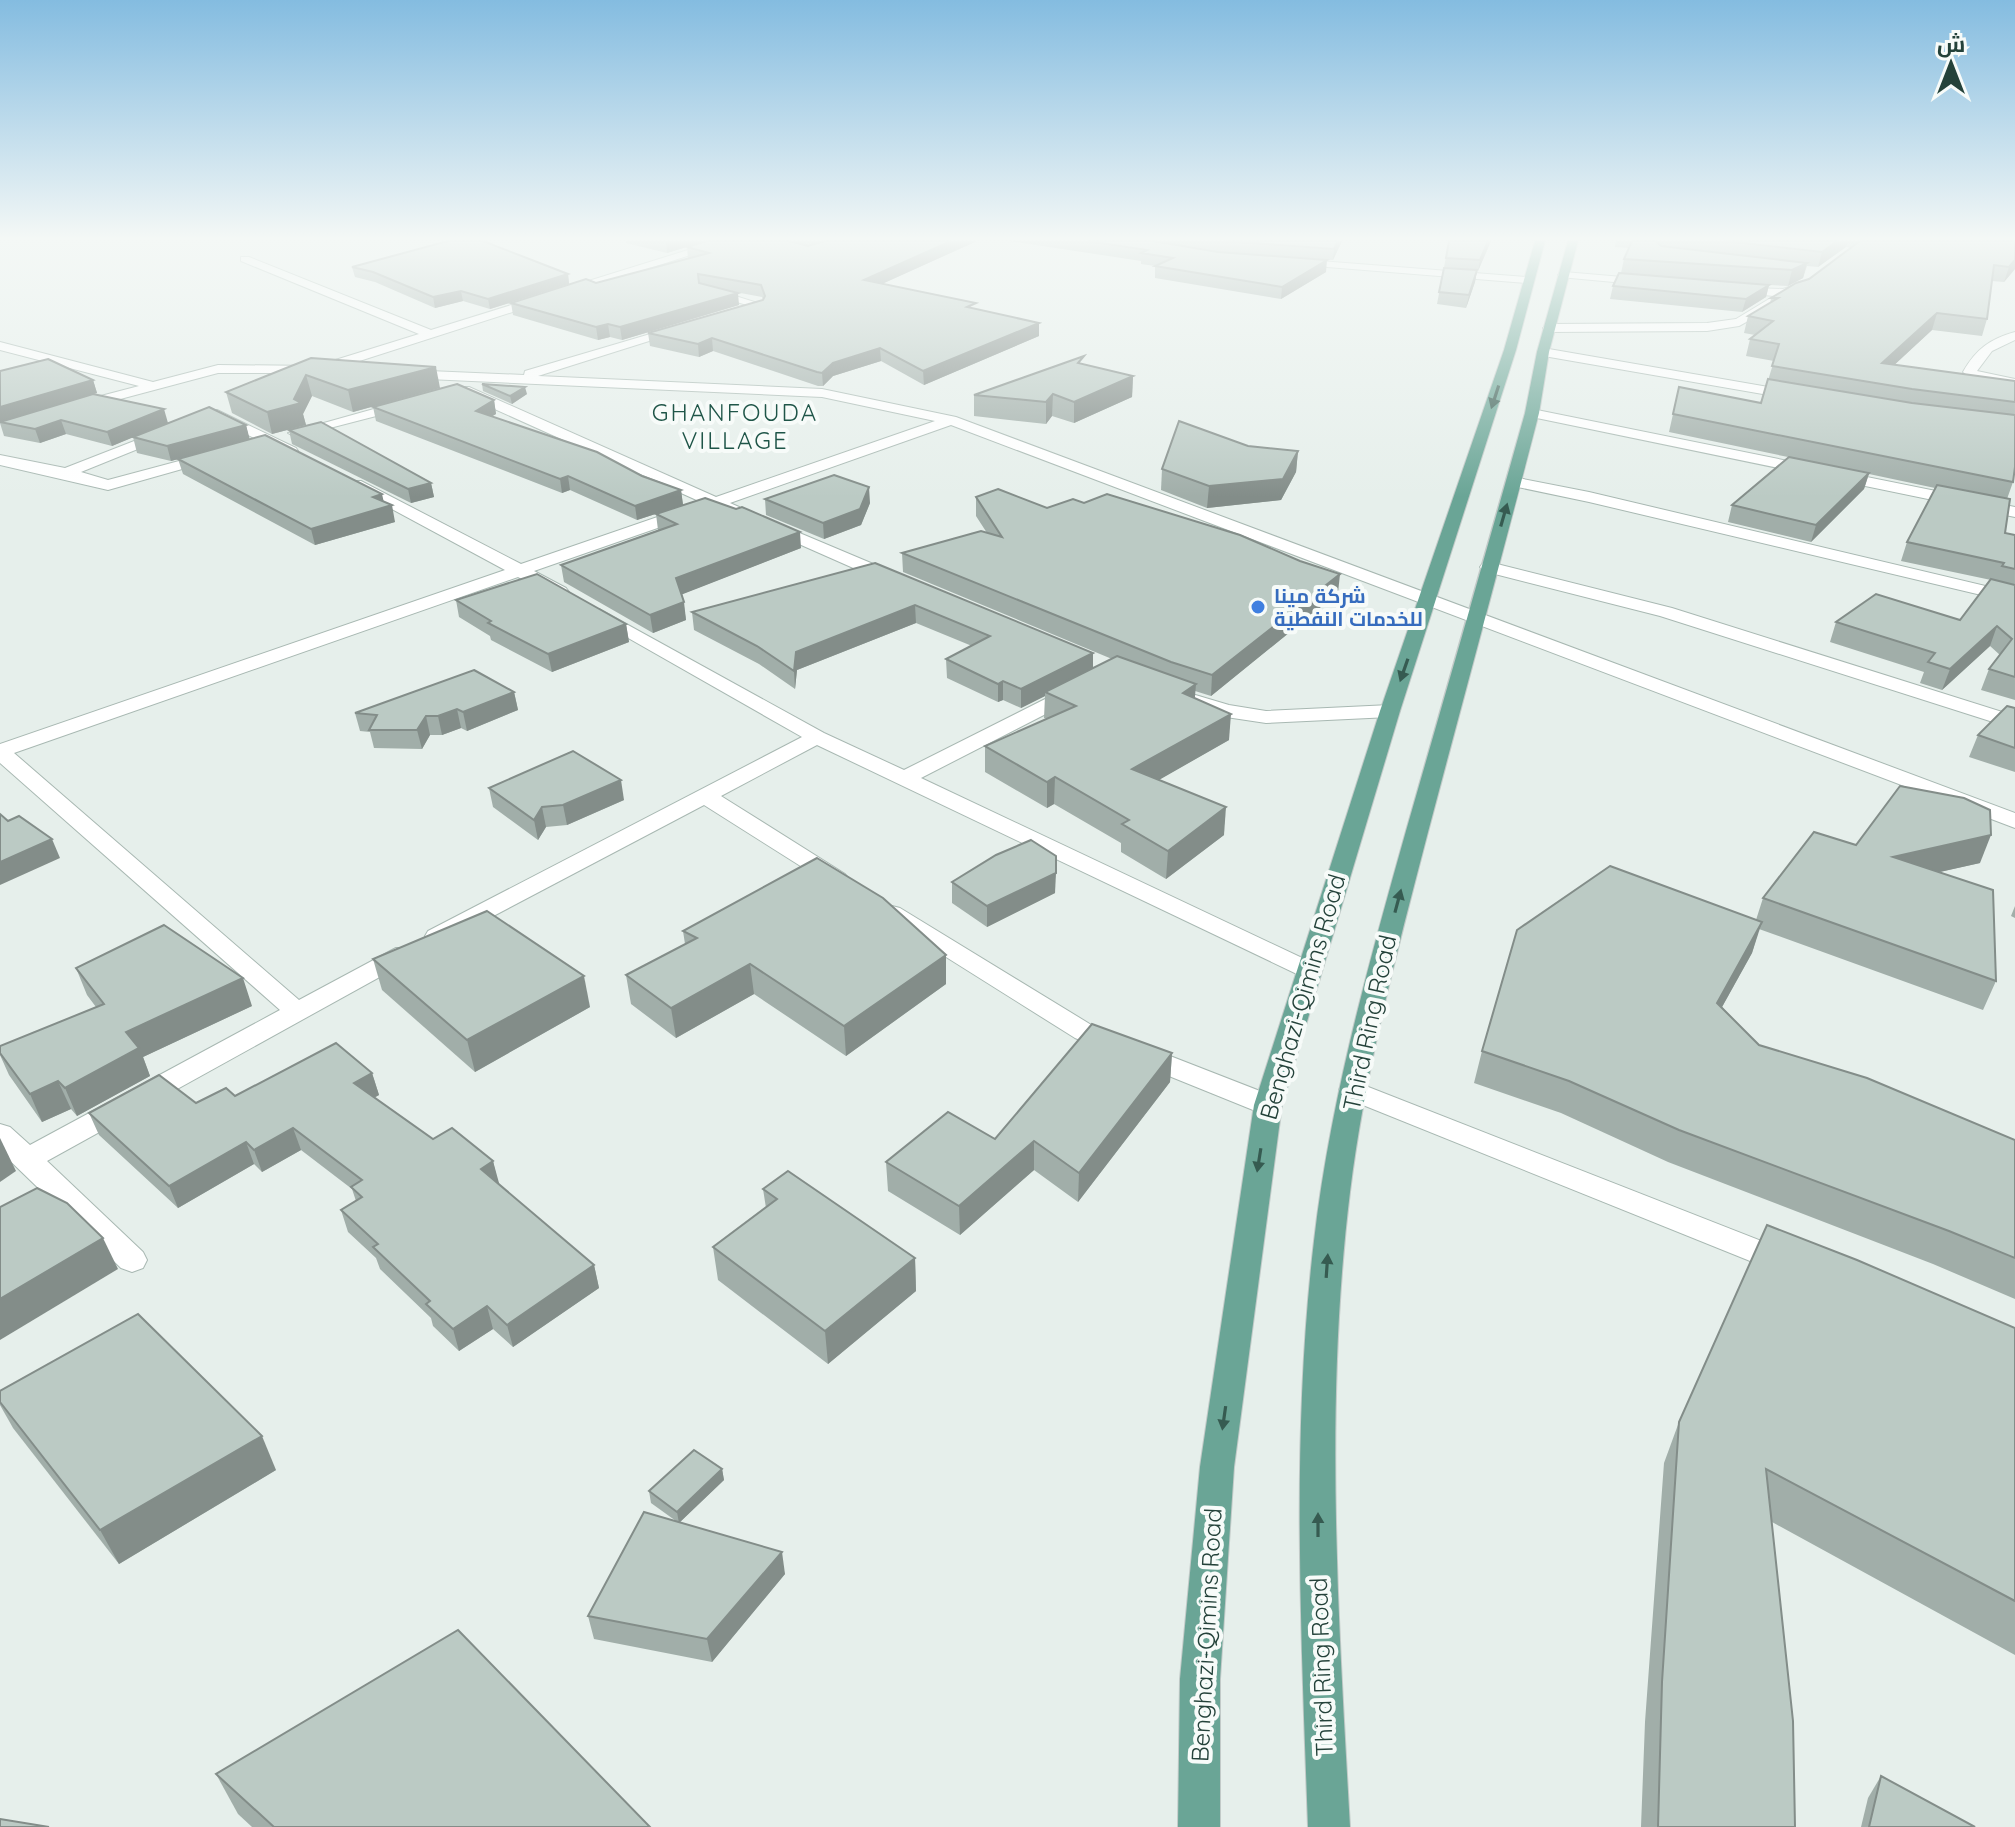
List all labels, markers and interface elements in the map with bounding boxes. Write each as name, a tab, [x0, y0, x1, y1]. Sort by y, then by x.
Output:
north arrow	[1911, 24, 1991, 104]
text: ش	[1937, 30, 1965, 58]
one-way arrow	[1488, 385, 1500, 409]
district label: GHANFOUDA VILLAGE	[652, 397, 818, 455]
one-way arrow	[1498, 503, 1511, 527]
place label: شركة مينا للخدمات النفطية	[1274, 583, 1423, 631]
marker: شركة مينا للخدمات النفطية	[1249, 598, 1267, 616]
one-way arrow	[1397, 658, 1410, 682]
street label: Benghazi-Qimins Road	[1253, 870, 1351, 1123]
one-way arrow	[1392, 888, 1405, 912]
street label: Third Ring Road	[1336, 932, 1402, 1114]
one-way arrow	[1252, 1148, 1265, 1173]
one-way arrow	[1321, 1253, 1334, 1278]
one-way arrow	[1217, 1406, 1230, 1431]
street label: Benghazi-Qimins Road	[1184, 1507, 1228, 1763]
one-way arrow	[1312, 1512, 1324, 1537]
street label: Third Ring Road	[1303, 1577, 1339, 1757]

